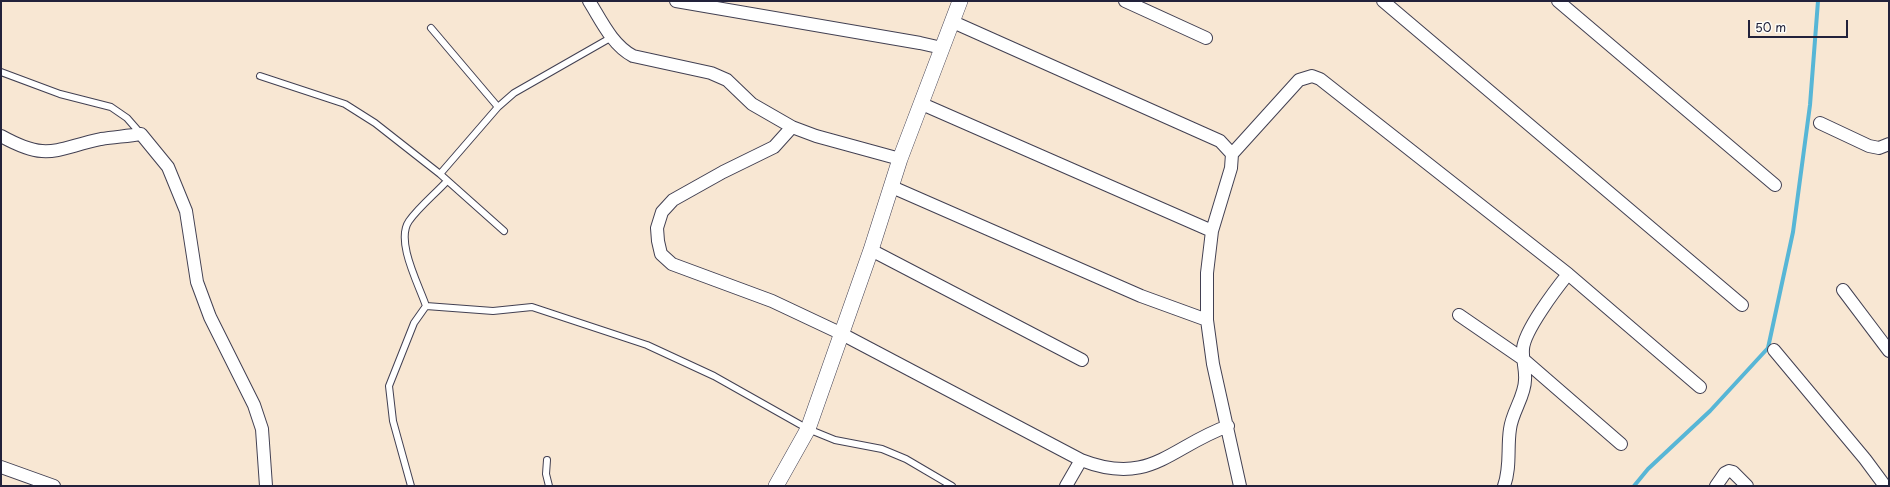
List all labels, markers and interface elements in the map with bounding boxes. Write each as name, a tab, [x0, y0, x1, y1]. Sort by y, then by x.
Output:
scale bar	[1750, 12, 1850, 38]
text: 50 m	[1755, 18, 1786, 36]

